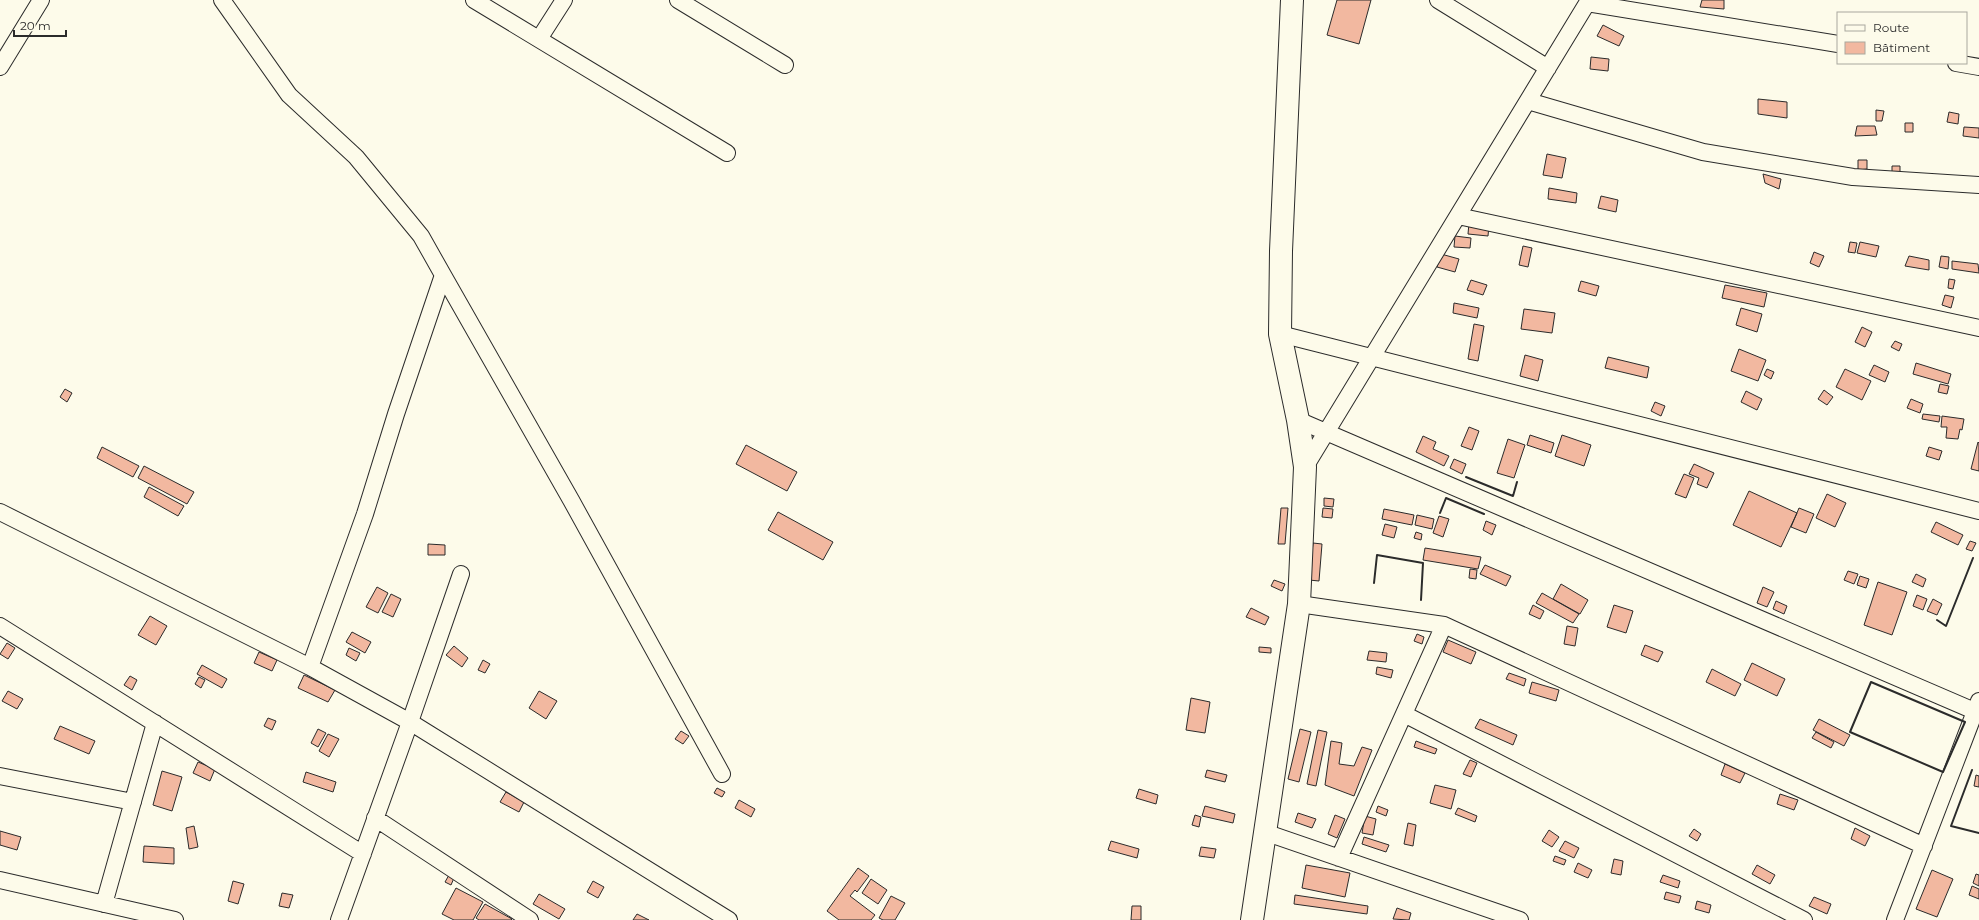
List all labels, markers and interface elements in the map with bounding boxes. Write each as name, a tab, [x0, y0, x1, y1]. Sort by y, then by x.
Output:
scale bar	[14, 12, 66, 38]
legend	[1837, 12, 1967, 64]
text: 20 m	[20, 18, 51, 33]
text: Route	[1873, 20, 1909, 35]
text: Bâtiment	[1873, 40, 1930, 55]

